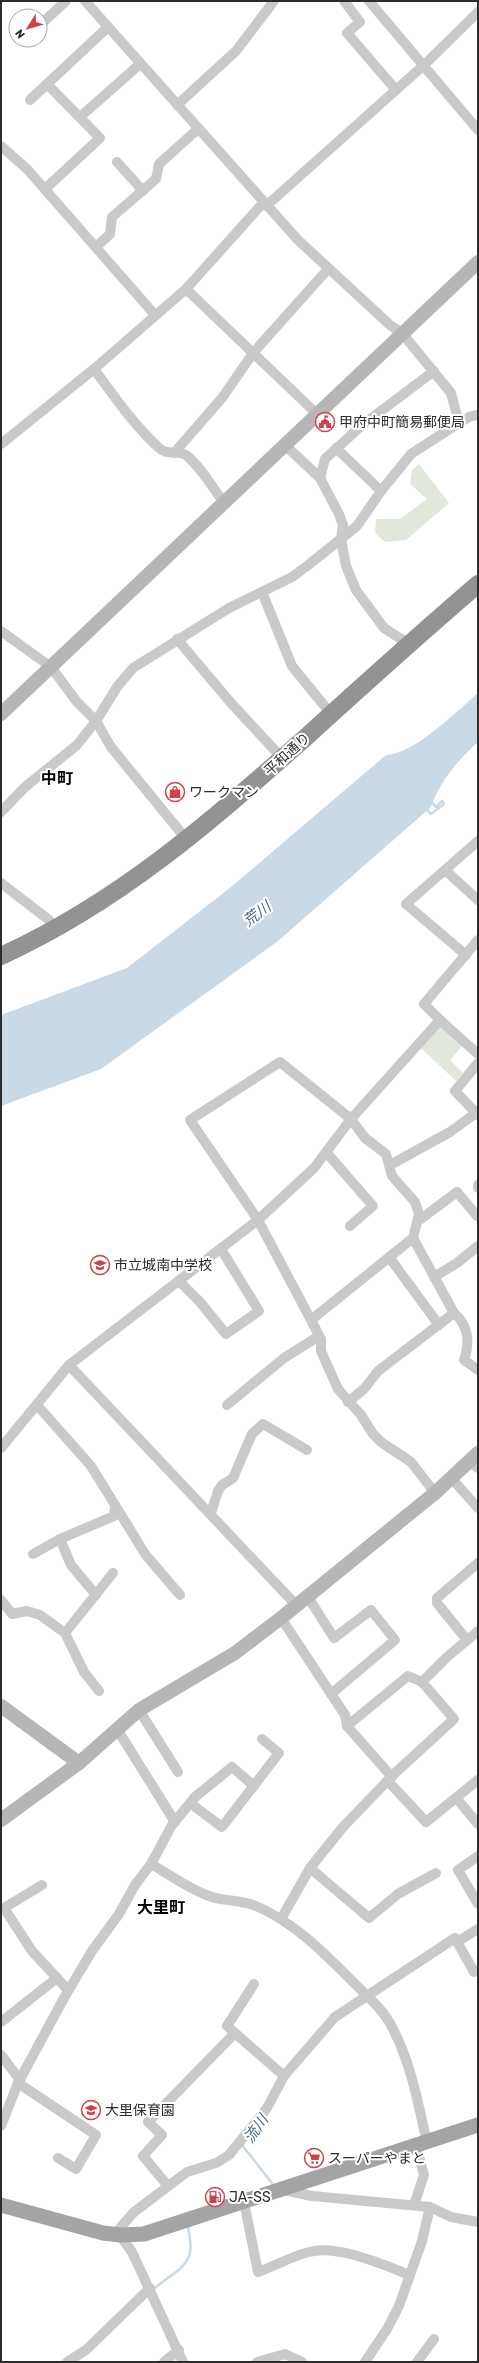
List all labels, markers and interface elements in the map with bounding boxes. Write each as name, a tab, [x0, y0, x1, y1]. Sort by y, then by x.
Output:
north arrow	[8, 8, 48, 48]
text: N	[13, 27, 28, 41]
public building icon: 甲府中町簡易郵便局	[314, 411, 336, 433]
place label: 甲府中町簡易郵便局	[339, 414, 465, 431]
street label: 平和通り	[261, 729, 314, 779]
district label: 中町	[41, 769, 73, 788]
shop icon: ワークマン	[164, 781, 186, 803]
place label: ワークマン	[189, 784, 259, 801]
water label: 荒川	[240, 897, 276, 930]
school or university icon: 市立城南中学校	[89, 1254, 111, 1276]
place label: 市立城南中学校	[114, 1257, 212, 1274]
district label: 大里町	[137, 1898, 185, 1917]
school or university icon: 大里保育園	[80, 2099, 102, 2121]
place label: 大里保育園	[105, 2102, 175, 2119]
water label: 流川	[240, 2110, 273, 2146]
supermarket icon: スーパーやまと	[303, 2147, 325, 2169]
place label: スーパーやまと	[328, 2150, 426, 2167]
fuel station icon: JA-SS	[204, 2186, 226, 2208]
place label: JA-SS	[229, 2189, 271, 2206]

